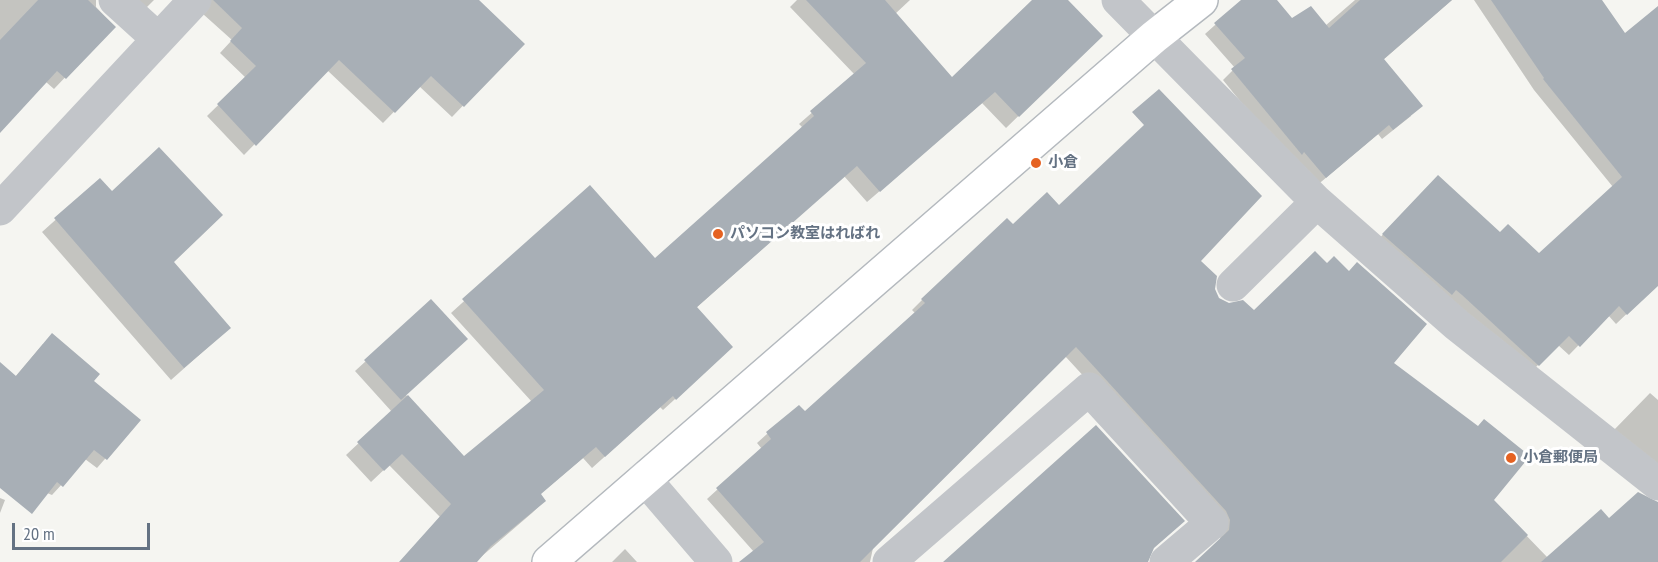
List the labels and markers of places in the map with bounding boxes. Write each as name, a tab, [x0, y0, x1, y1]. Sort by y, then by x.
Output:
place label: 小倉	[1048, 154, 1078, 172]
marker: 小倉	[1029, 156, 1043, 170]
place label: パソコン教室はればれ	[730, 225, 880, 243]
marker: パソコン教室はればれ	[711, 227, 725, 241]
place label: 小倉郵便局	[1523, 449, 1598, 467]
marker: 小倉郵便局	[1504, 451, 1518, 465]

